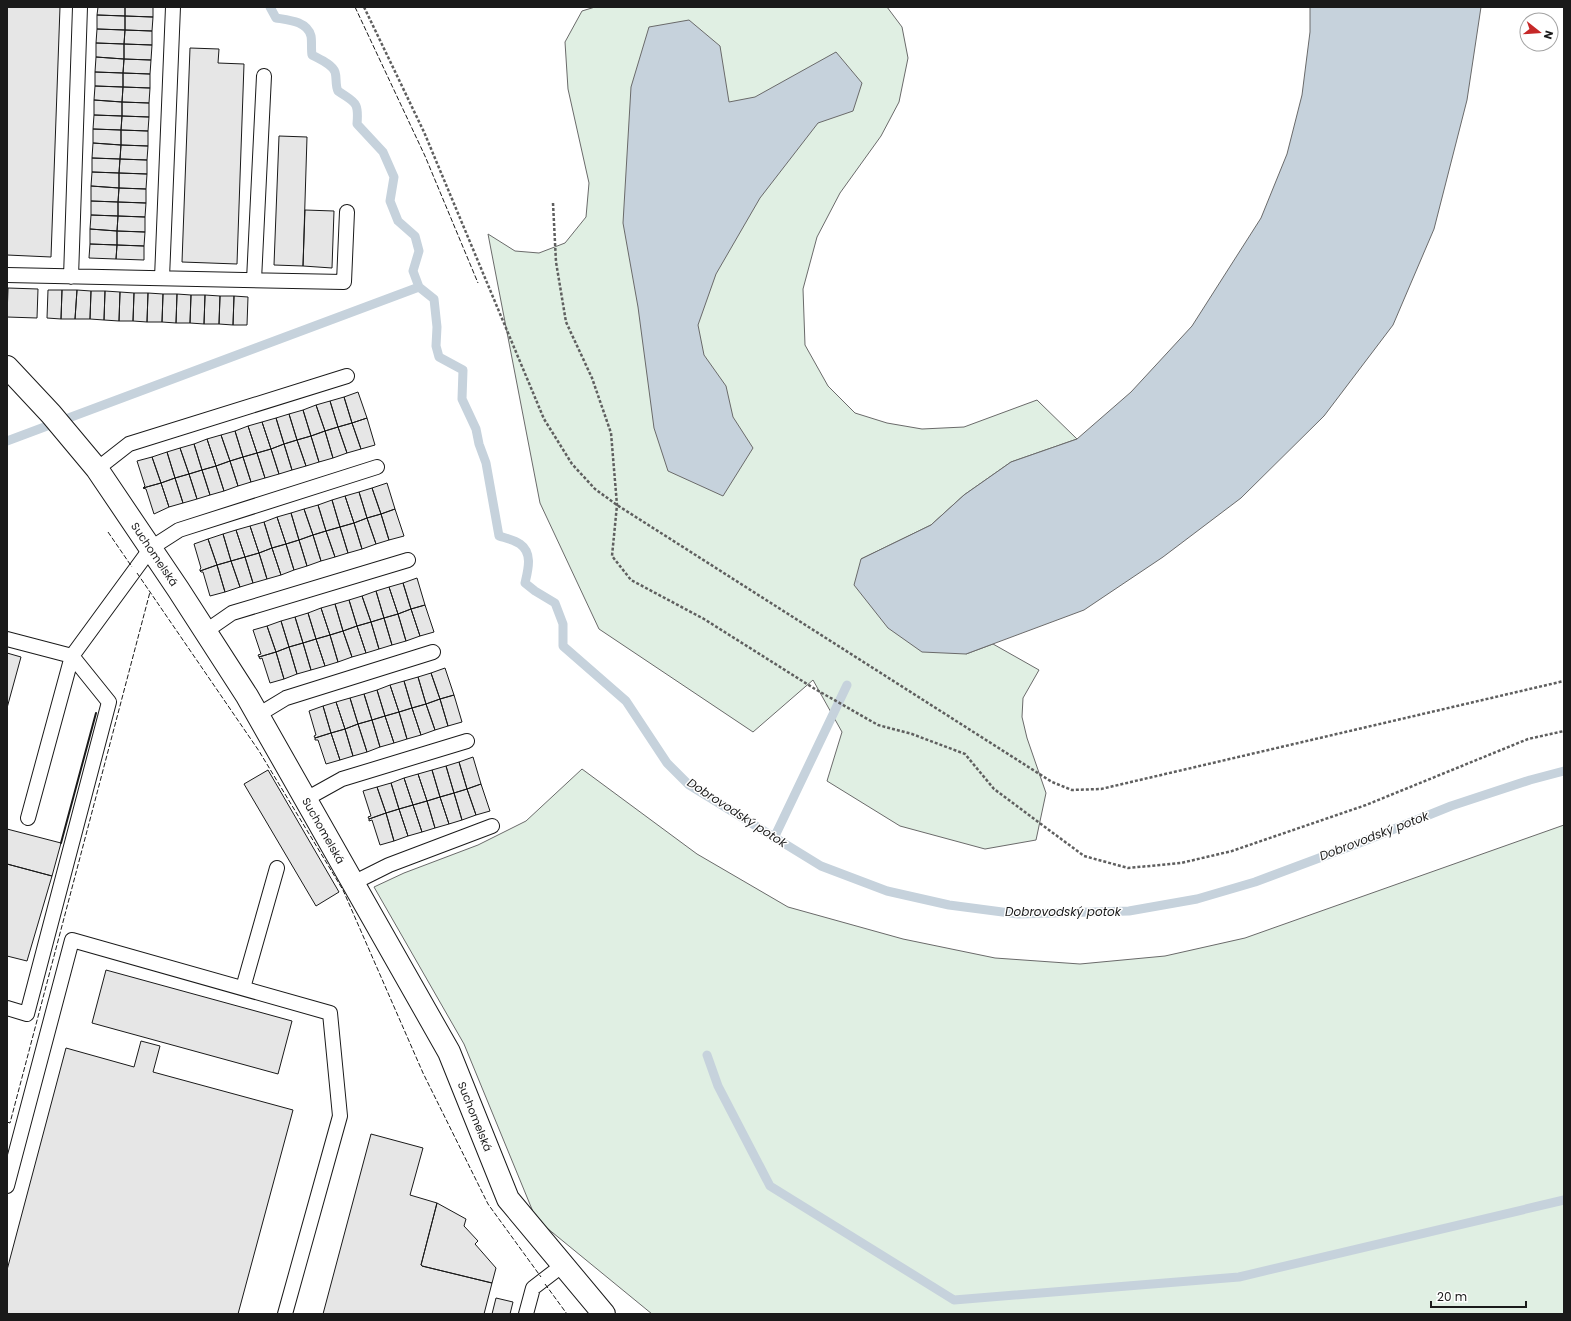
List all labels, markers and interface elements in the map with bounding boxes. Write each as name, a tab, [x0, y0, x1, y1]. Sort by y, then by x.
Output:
north arrow	[1519, 12, 1559, 52]
text: N	[1540, 29, 1557, 41]
street label: Suchomelská	[127, 519, 182, 589]
water label: Dobrovodský potok	[684, 774, 791, 852]
street label: Suchomelská	[298, 795, 349, 867]
water label: Dobrovodský potok	[1317, 807, 1432, 864]
water label: Dobrovodský potok	[1005, 903, 1122, 920]
street label: Suchomelská	[454, 1079, 496, 1154]
scale bar	[1431, 1283, 1526, 1309]
text: 20 m	[1437, 1288, 1467, 1305]

